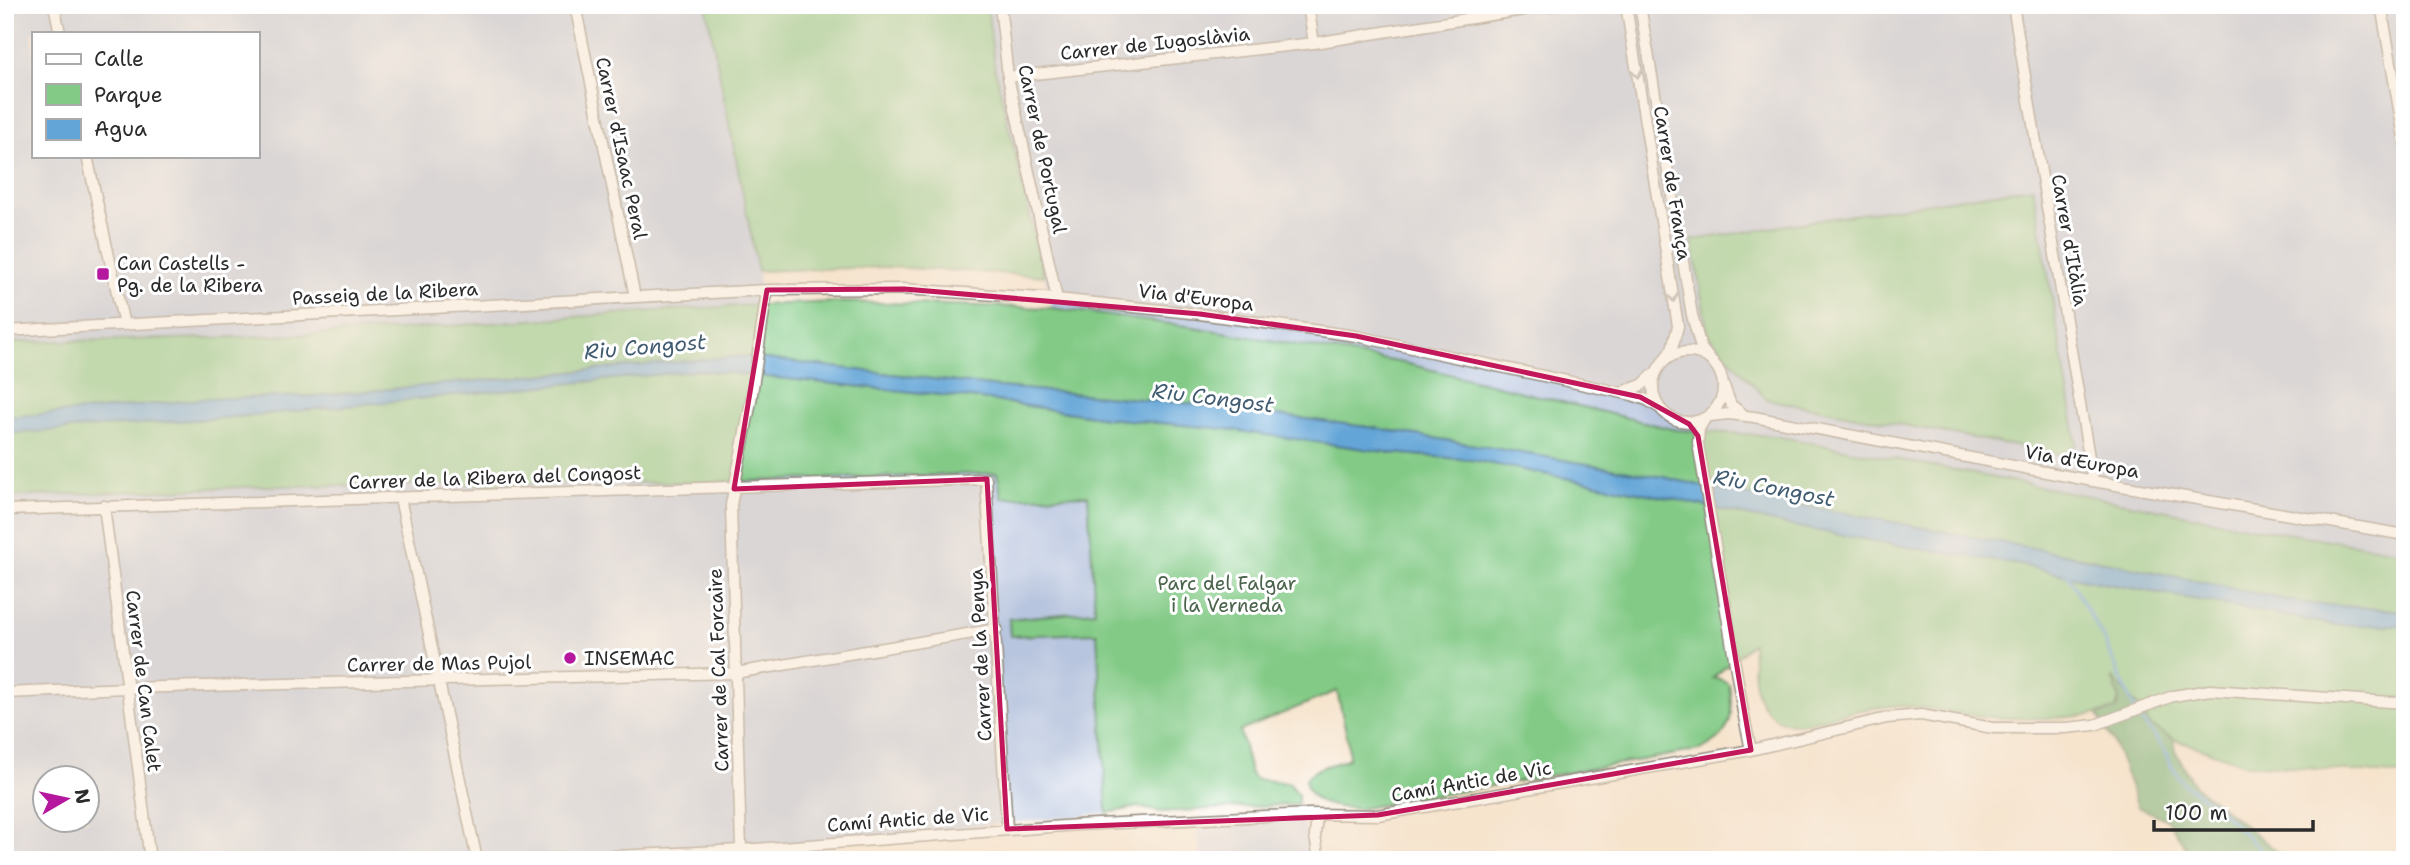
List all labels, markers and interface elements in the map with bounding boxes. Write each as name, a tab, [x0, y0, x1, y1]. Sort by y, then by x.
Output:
street label: Carrer de Iugoslàvia	[1059, 21, 1251, 66]
legend	[32, 32, 259, 158]
text: Calle	[94, 45, 144, 73]
street label: Carrer d'Isaac Peral	[590, 55, 653, 242]
street label: Carrer de Portugal	[1012, 62, 1073, 236]
one-way arrow	[1629, 67, 1644, 79]
text: Parque	[94, 81, 163, 109]
street label: Carrer de França	[1648, 104, 1697, 262]
text: Agua	[94, 115, 147, 143]
street label: Carrer d'Itàlia	[2046, 172, 2093, 308]
place label: Can Castells - Pg. de la Ribera	[117, 251, 263, 298]
marker: Can Castells - Pg. de la Ribera	[95, 266, 111, 282]
street label: Passeig de la Ribera	[292, 276, 479, 311]
street label: Via d'Europa	[1137, 278, 1255, 317]
one-way arrow	[1665, 291, 1680, 303]
water label: Riu Congost	[583, 328, 708, 366]
water label: Riu Congost	[1151, 377, 1276, 419]
street label: Via d'Europa	[2023, 439, 2141, 484]
street label: Carrer de la Ribera del Congost	[348, 460, 642, 495]
water label: Riu Congost	[1711, 463, 1838, 514]
street label: Carrer de Cal Forcaire	[702, 568, 735, 772]
street label: Carrer de la Penya	[963, 568, 998, 742]
park label: Parc del Falgar i la Verneda	[1157, 571, 1297, 618]
street label: Carrer de Can Calet	[120, 589, 167, 773]
place label: INSEMAC	[584, 646, 675, 671]
street label: Carrer de Mas Pujol	[347, 649, 531, 678]
marker: INSEMAC	[562, 650, 578, 666]
street label: Camí Antic de Vic	[1389, 755, 1553, 808]
north arrow	[32, 764, 102, 834]
text: N	[69, 787, 96, 806]
scale bar	[2154, 788, 2314, 832]
text: 100 m	[2165, 799, 2228, 827]
street label: Camí Antic de Vic	[826, 801, 990, 838]

